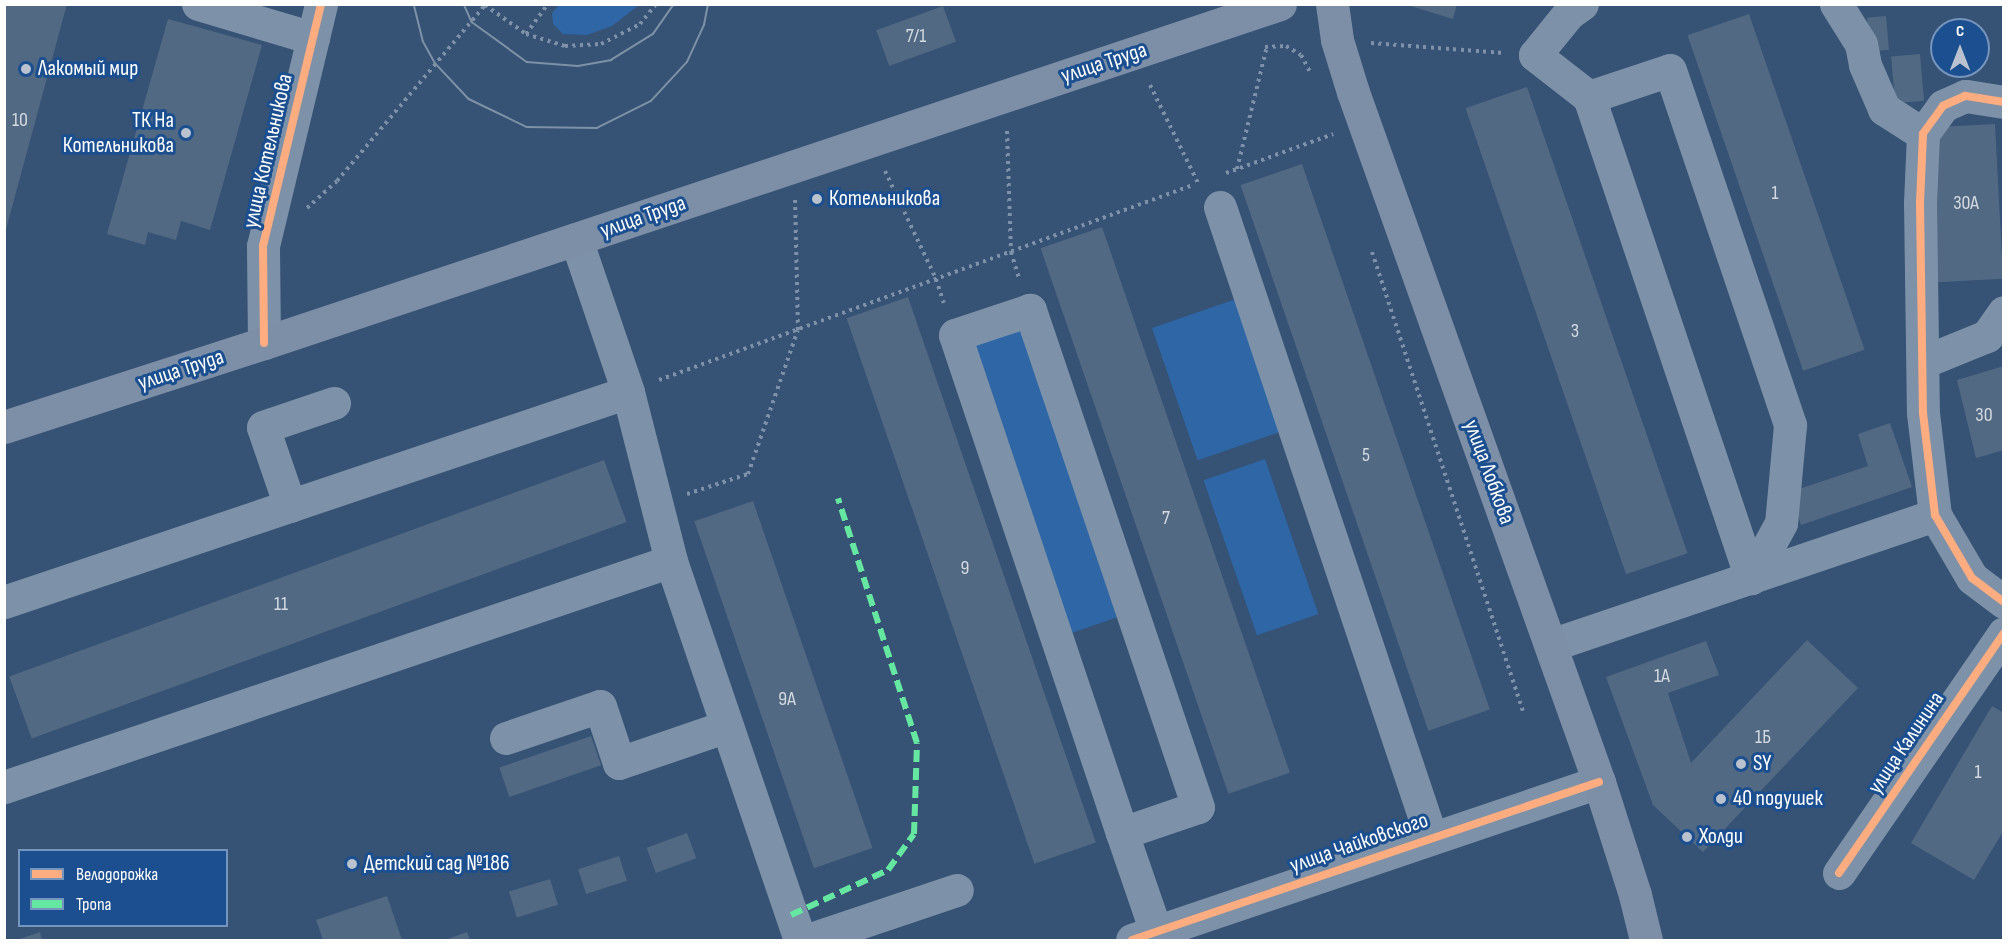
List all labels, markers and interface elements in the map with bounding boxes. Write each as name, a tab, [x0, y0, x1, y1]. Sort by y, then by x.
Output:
north arrow	[1930, 18, 1990, 78]
text: С	[1956, 22, 1964, 41]
house number: 7/1	[906, 24, 926, 48]
street label: улица Труда	[1058, 37, 1150, 89]
place label: Лакомый мир	[38, 56, 138, 82]
marker: Лакомый мир	[19, 62, 33, 76]
street label: улица Котельникова	[237, 71, 299, 231]
place label: ТК На Котельникова	[63, 107, 174, 158]
house number: 10	[12, 108, 28, 132]
marker: ТК На Котельникова	[179, 126, 193, 140]
house number: 1	[1772, 181, 1778, 205]
place label: Котельникова	[829, 186, 940, 212]
street label: улица Труда	[597, 190, 689, 244]
house number: 30А	[1953, 191, 1979, 215]
marker: Котельникова	[810, 192, 824, 206]
house number: 3	[1571, 319, 1579, 343]
street label: улица Труда	[135, 344, 227, 396]
house number: 30	[1975, 403, 1993, 427]
street label: улица Лобкова	[1458, 416, 1520, 528]
house number: 5	[1362, 443, 1370, 467]
house number: 7	[1162, 506, 1170, 530]
house number: 9	[961, 556, 969, 580]
house number: 11	[274, 592, 288, 616]
house number: 1A	[1654, 664, 1670, 688]
house number: 9А	[778, 687, 796, 711]
street label: улица Калинина	[1862, 687, 1950, 799]
house number: 1Б	[1755, 725, 1771, 749]
place label: SY	[1753, 751, 1772, 777]
marker: SY	[1734, 757, 1748, 771]
house number: 1	[1975, 760, 1981, 784]
place label: 40 подушек	[1733, 786, 1823, 812]
marker: 40 подушек	[1714, 792, 1728, 806]
street label: улица Чайковского	[1286, 807, 1432, 879]
place label: Холди	[1699, 824, 1743, 850]
marker: Холди	[1680, 830, 1694, 844]
legend	[18, 849, 228, 927]
place label: Детский сад №186	[364, 851, 510, 877]
marker: Детский сад №186	[345, 857, 359, 871]
text: Велодорожка	[76, 864, 158, 885]
text: Тропа	[76, 894, 112, 915]

